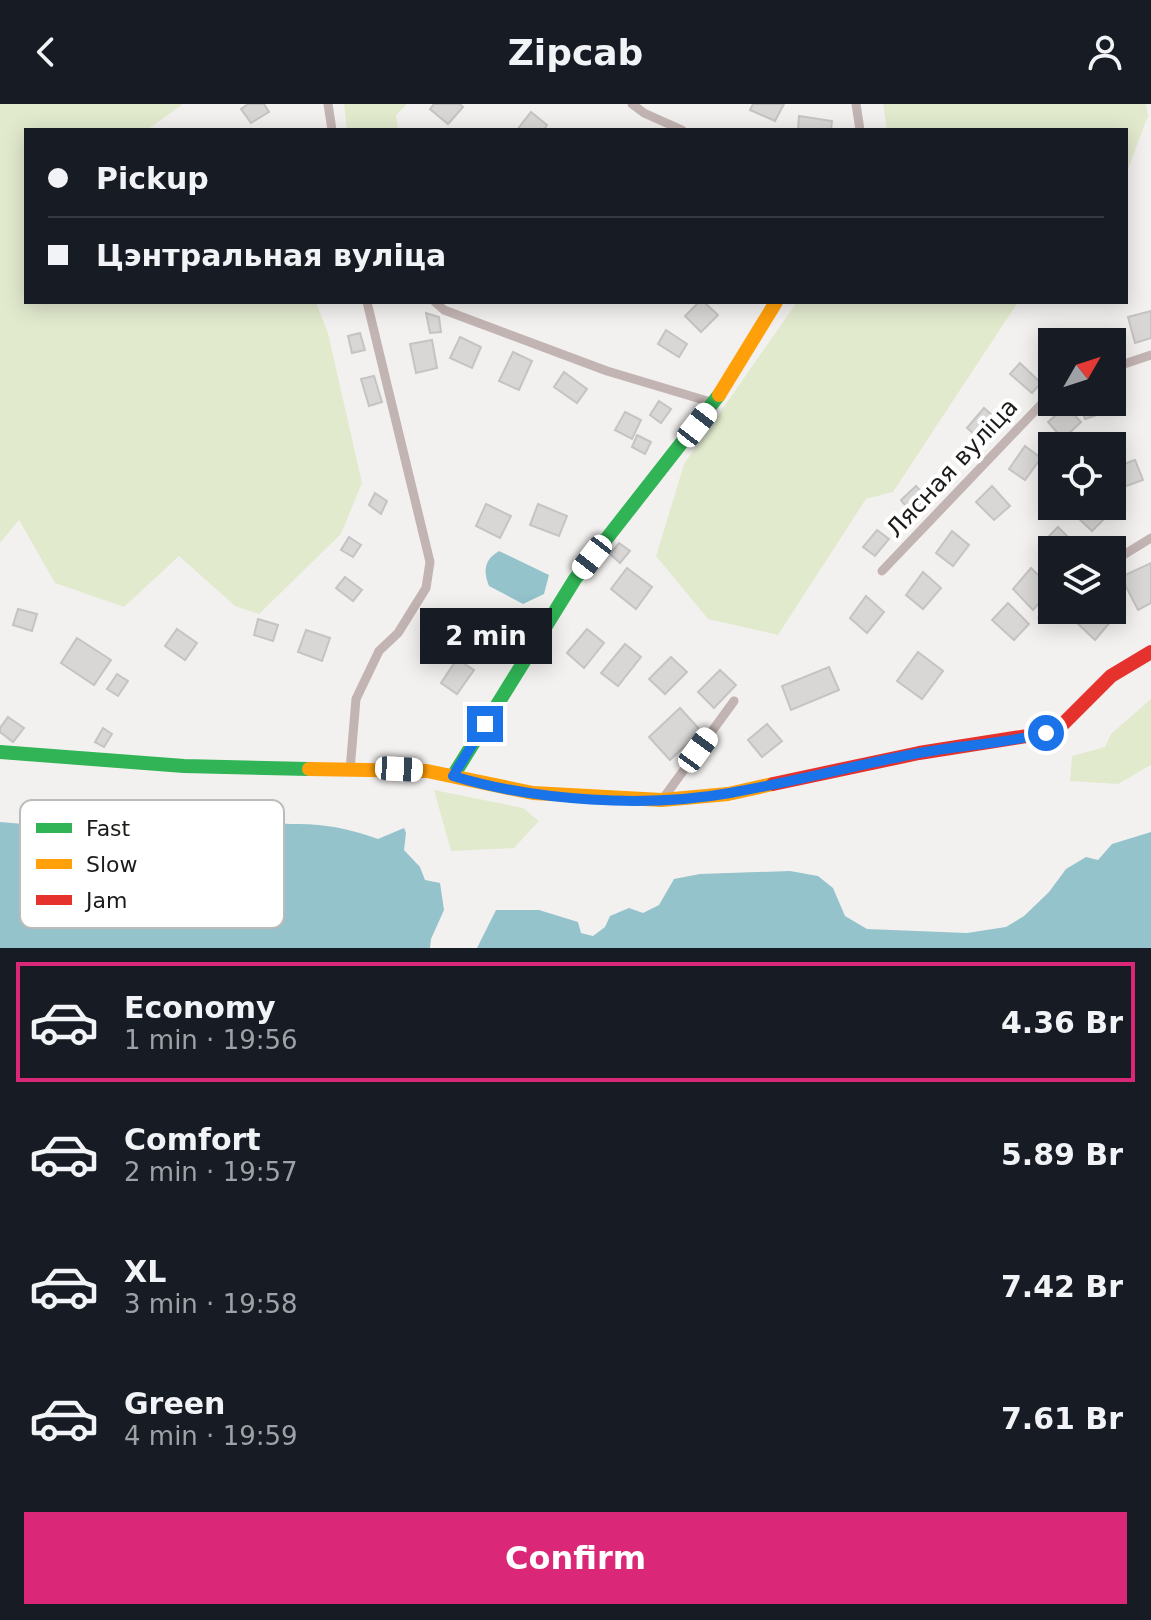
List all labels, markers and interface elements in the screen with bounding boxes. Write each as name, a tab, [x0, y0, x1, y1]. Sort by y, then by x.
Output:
icon: back	[24, 30, 68, 74]
icon: person	[1083, 30, 1127, 74]
text: Zipcab	[508, 32, 643, 73]
text: Pickup	[96, 161, 209, 196]
text: Цэнтральная вуліца	[96, 238, 446, 273]
north arrow	[1038, 328, 1126, 416]
map controls	[1038, 328, 1126, 624]
street label: Лясная вуліца	[881, 393, 1023, 543]
car	[673, 399, 721, 451]
button: locate	[1038, 432, 1126, 520]
car	[568, 531, 616, 583]
button: layers	[1038, 536, 1126, 624]
callout: 2 min	[419, 608, 551, 664]
text: 2 min	[445, 621, 527, 651]
route end	[467, 706, 503, 742]
route start	[1028, 715, 1064, 751]
car	[674, 724, 722, 776]
car	[374, 756, 424, 782]
legend	[20, 800, 284, 928]
text: Fast	[86, 816, 131, 841]
text: Slow	[86, 852, 138, 877]
text: Jam	[84, 888, 127, 913]
icon: car	[28, 986, 100, 1058]
text: Economy	[124, 990, 276, 1025]
text: 4.36 Br	[1001, 1005, 1123, 1040]
text: 1 min · 19:56	[124, 1025, 298, 1055]
icon: car	[28, 1118, 100, 1190]
text: Comfort	[124, 1122, 261, 1157]
text: 5.89 Br	[1001, 1137, 1123, 1172]
text: 2 min · 19:57	[124, 1157, 298, 1187]
icon: car	[28, 1250, 100, 1322]
text: XL	[124, 1254, 166, 1289]
text: 7.42 Br	[1001, 1269, 1123, 1304]
text: 3 min · 19:58	[124, 1289, 298, 1319]
icon: car	[28, 1382, 100, 1454]
text: Green	[124, 1386, 225, 1421]
text: 7.61 Br	[1001, 1401, 1123, 1436]
text: 4 min · 19:59	[124, 1421, 298, 1451]
button: Confirm	[24, 1512, 1127, 1604]

